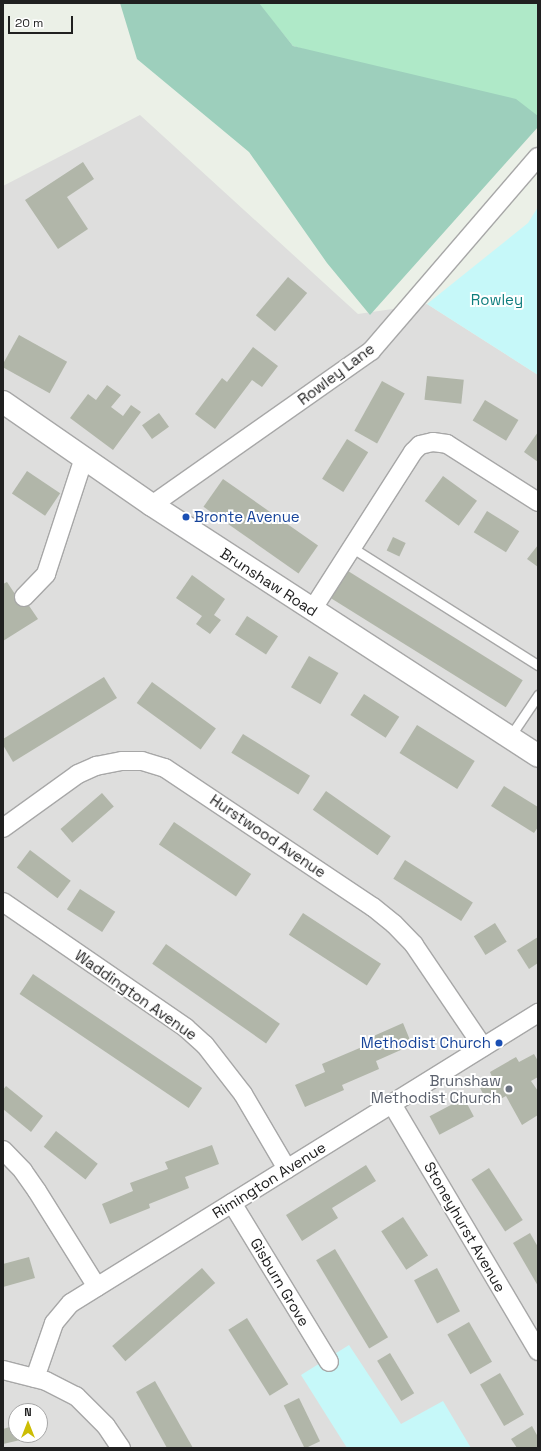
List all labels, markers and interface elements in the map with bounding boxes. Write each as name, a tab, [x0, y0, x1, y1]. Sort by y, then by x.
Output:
scale bar	[10, 8, 75, 34]
text: 20 m	[15, 15, 43, 31]
park label: Rowley	[471, 291, 523, 309]
street label: Rowley Lane	[294, 339, 378, 409]
place label: Bronte Avenue	[194, 508, 300, 526]
marker: Bronte Avenue	[181, 512, 191, 522]
street label: Brunshaw Road	[217, 544, 321, 620]
street label: Hurstwood Avenue	[207, 790, 329, 882]
street label: Waddington Avenue	[71, 946, 201, 1044]
place label: Methodist Church	[361, 1034, 491, 1052]
marker: Methodist Church	[494, 1038, 504, 1048]
place label: Brunshaw Methodist Church	[371, 1071, 501, 1106]
marker: Brunshaw Methodist Church	[504, 1084, 514, 1094]
street label: Rimington Avenue	[209, 1138, 329, 1222]
street label: Stoneyhurst Avenue	[420, 1159, 510, 1295]
street label: Gisburn Grove	[247, 1235, 313, 1329]
north arrow	[8, 1403, 48, 1443]
text: N	[24, 1405, 32, 1419]

